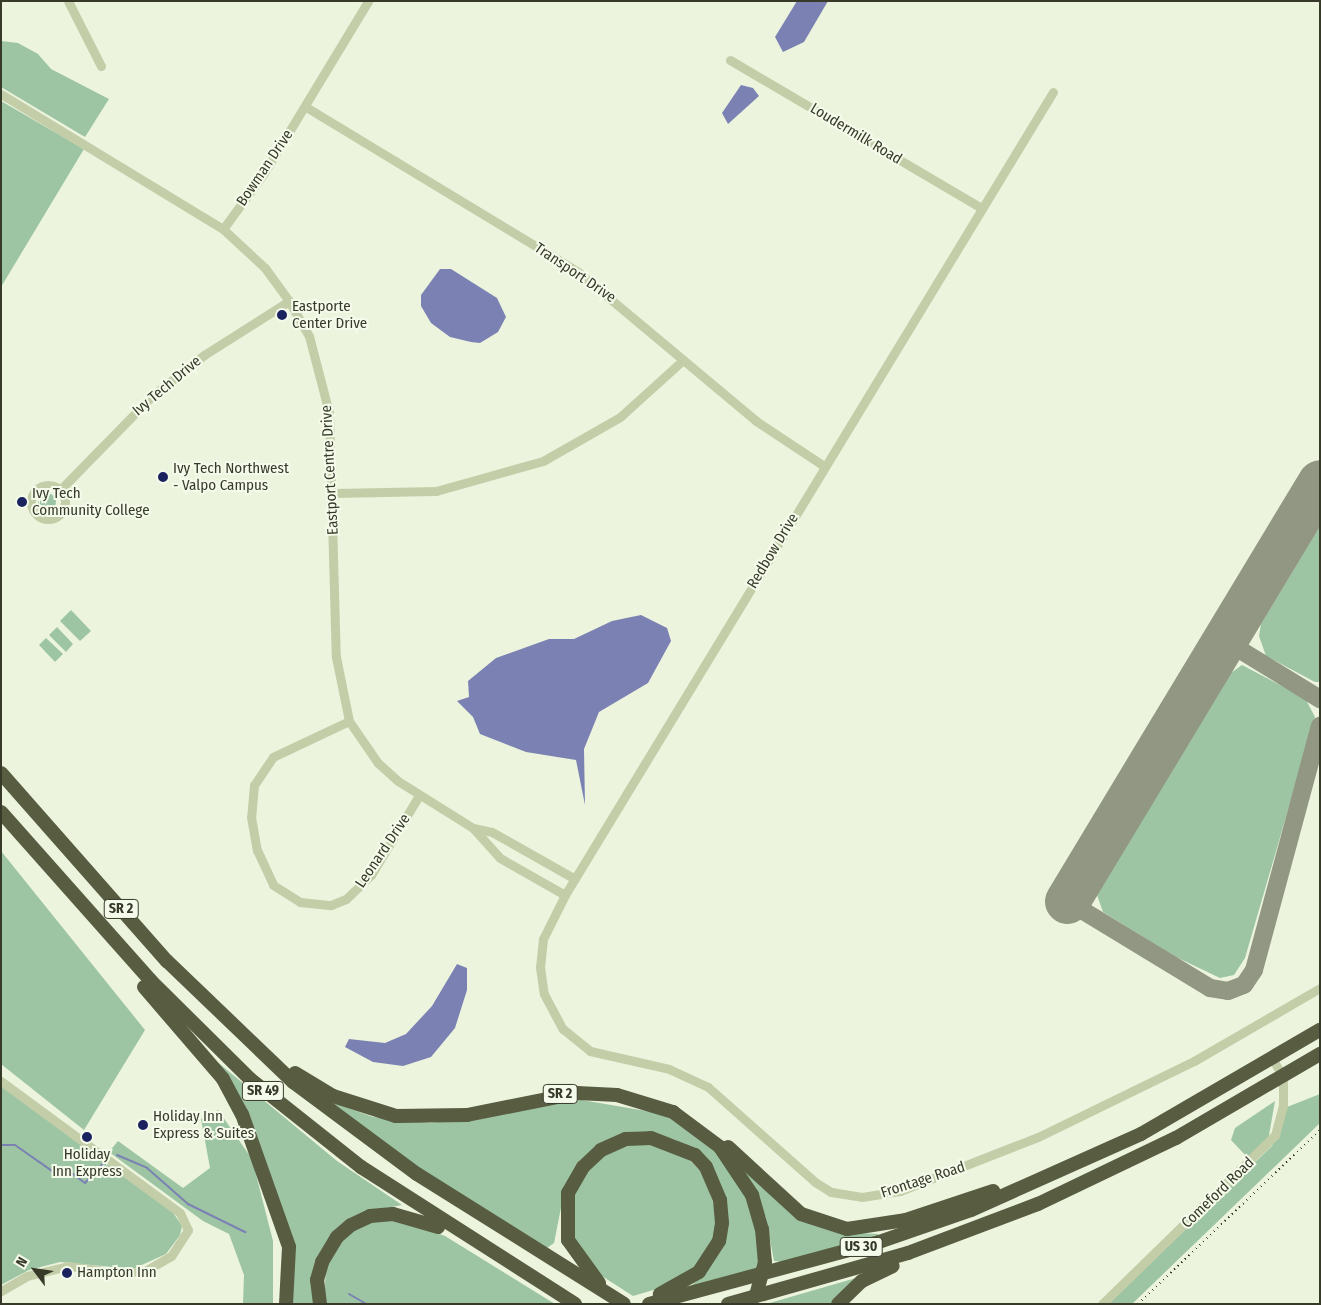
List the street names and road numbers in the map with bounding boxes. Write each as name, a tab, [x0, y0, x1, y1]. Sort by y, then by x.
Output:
street label: Loudermilk Road	[807, 100, 905, 168]
street label: Bowman Drive	[233, 126, 297, 210]
street label: Transport Drive	[531, 239, 619, 307]
street label: Ivy Tech Drive	[129, 352, 205, 420]
street label: Eastport Centre Drive	[318, 405, 342, 535]
street label: Redbow Drive	[744, 510, 802, 592]
street label: Leonard Drive	[352, 811, 414, 891]
road number: SR 2	[104, 898, 138, 921]
road number: SR 49	[242, 1080, 284, 1102]
road number: SR 2	[542, 1082, 578, 1106]
street label: Comeford Road	[1178, 1154, 1258, 1232]
street label: Frontage Road	[879, 1158, 967, 1202]
road number: US 30	[838, 1236, 884, 1258]

